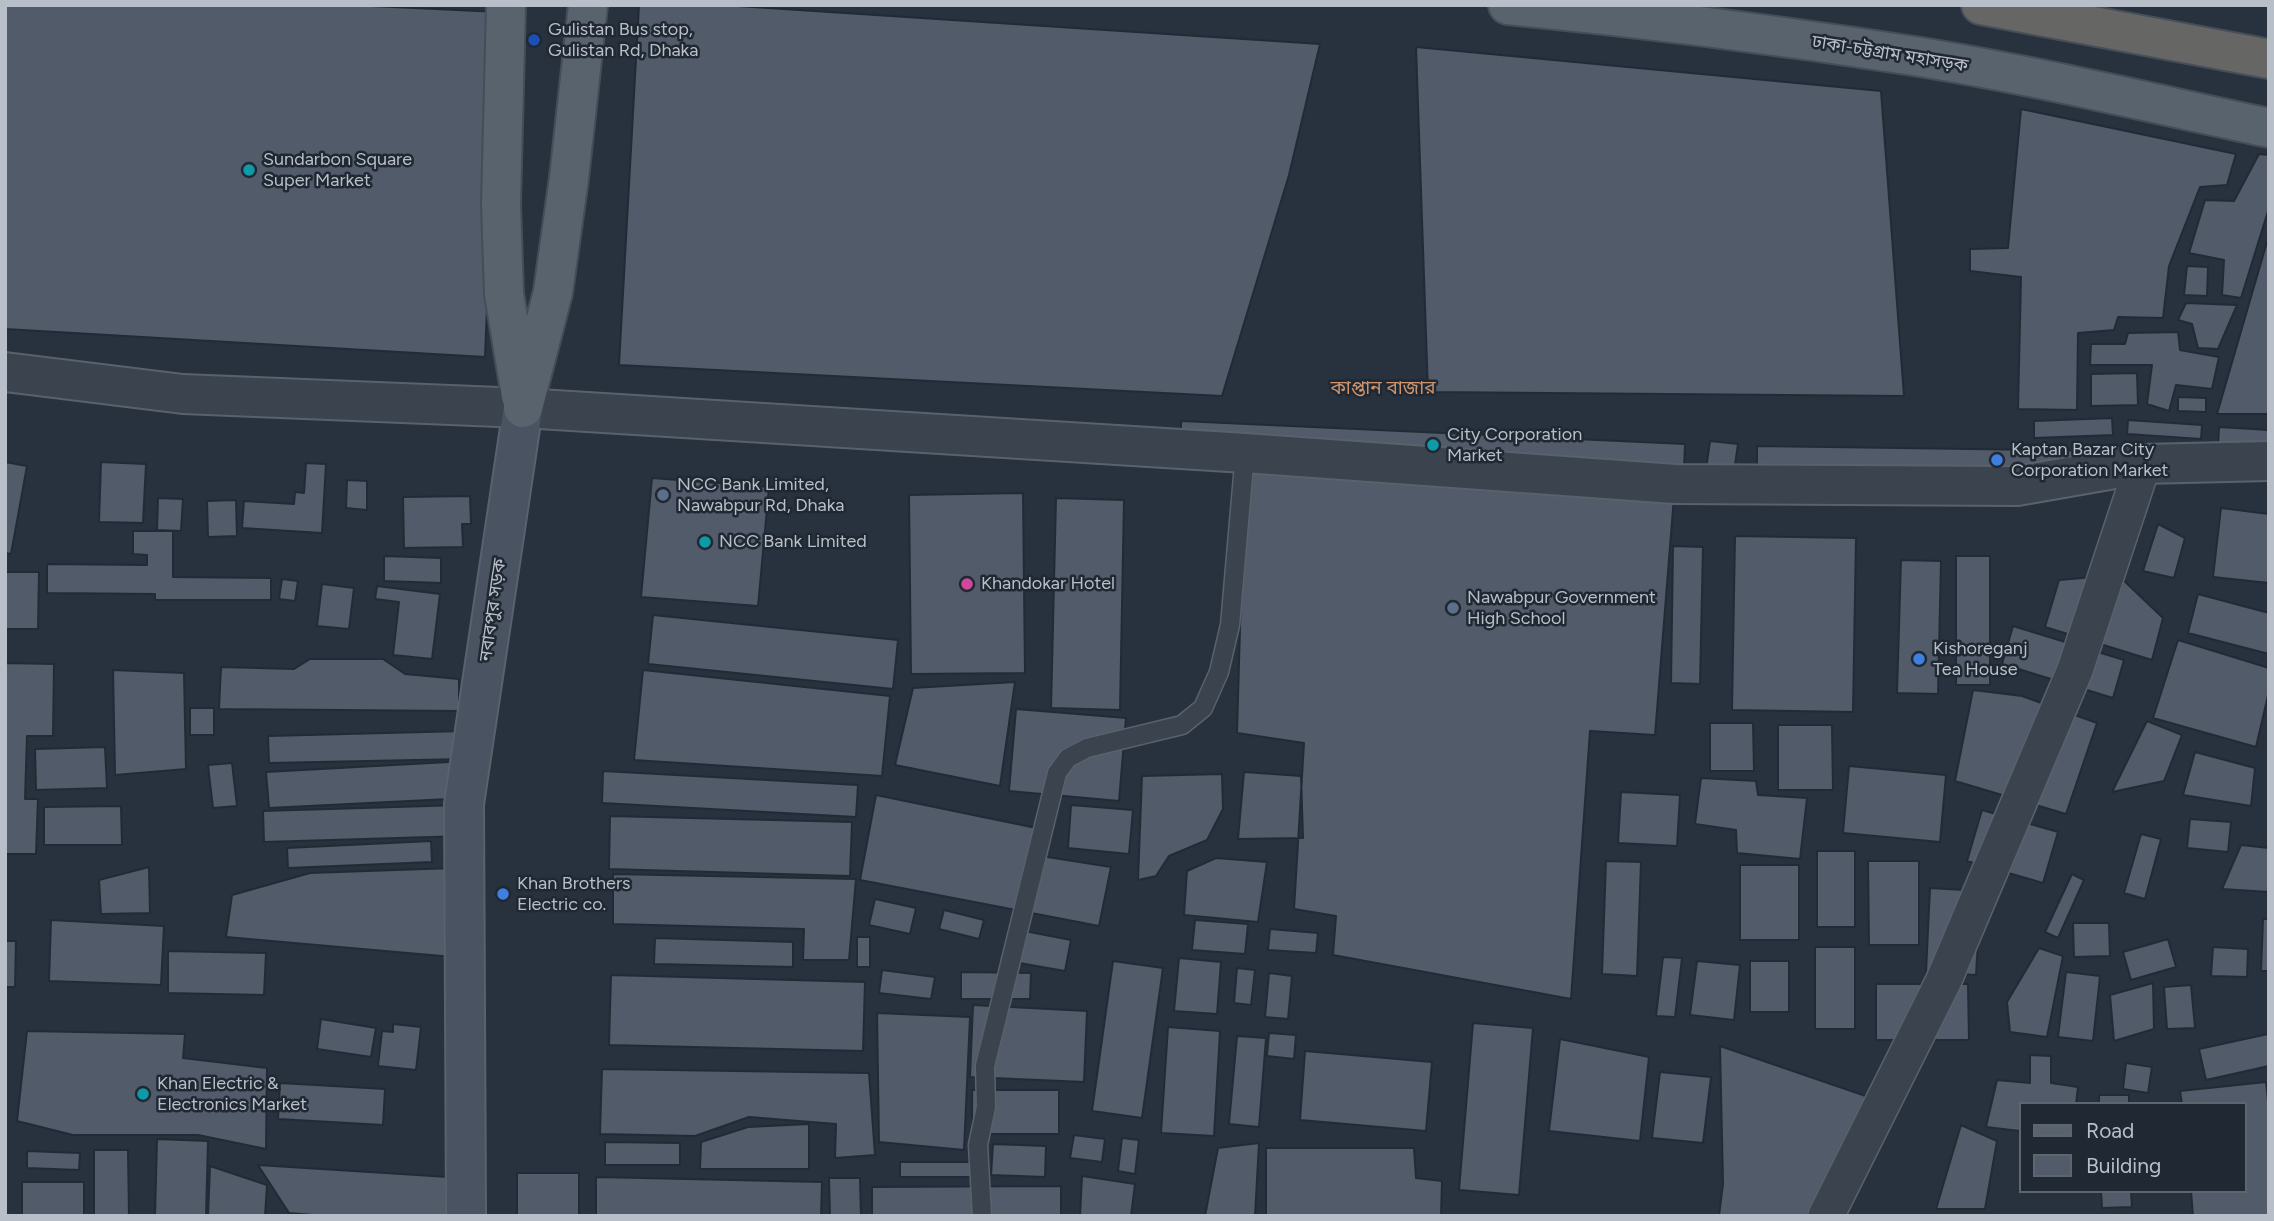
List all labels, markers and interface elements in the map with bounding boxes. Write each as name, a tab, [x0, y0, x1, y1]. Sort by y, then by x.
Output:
place label: Gulistan Bus stop, Gulistan Rd, Dhaka	[548, 19, 698, 61]
street label: ঢাকা-চট্টগ্রাম মহাসড়ক	[1810, 31, 1970, 77]
marker: Gulistan Bus stop, Gulistan Rd, Dhaka	[526, 32, 542, 48]
place label: Sundarbon Square Super Market	[263, 149, 412, 192]
marker: Sundarbon Square Super Market	[241, 162, 257, 178]
district label: কাপ্তান বাজার	[1330, 377, 1436, 399]
place label: City Corporation Market	[1447, 424, 1582, 466]
marker: City Corporation Market	[1425, 437, 1441, 453]
place label: Kaptan Bazar City Corporation Market	[2011, 439, 2168, 482]
marker: Kaptan Bazar City Corporation Market	[1989, 452, 2005, 468]
place label: NCC Bank Limited, Nawabpur Rd, Dhaka	[677, 474, 844, 516]
marker: NCC Bank Limited, Nawabpur Rd, Dhaka	[655, 487, 671, 503]
place label: NCC Bank Limited	[719, 531, 867, 553]
marker: NCC Bank Limited	[697, 534, 713, 550]
street label: নবাবপুর সড়ক	[475, 557, 511, 663]
place label: Khandokar Hotel	[981, 573, 1115, 595]
marker: Khandokar Hotel	[959, 576, 975, 592]
place label: Nawabpur Government High School	[1467, 587, 1656, 630]
marker: Nawabpur Government High School	[1445, 600, 1461, 616]
place label: Kishoreganj Tea House	[1933, 638, 2028, 680]
marker: Kishoreganj Tea House	[1911, 651, 1927, 667]
place label: Khan Brothers Electric co.	[517, 873, 630, 916]
marker: Khan Brothers Electric co.	[495, 886, 511, 902]
place label: Khan Electric & Electronics Market	[157, 1073, 307, 1116]
marker: Khan Electric & Electronics Market	[135, 1086, 151, 1102]
legend	[2018, 1102, 2246, 1193]
text: Road	[2086, 1118, 2134, 1143]
text: Building	[2086, 1153, 2161, 1178]

